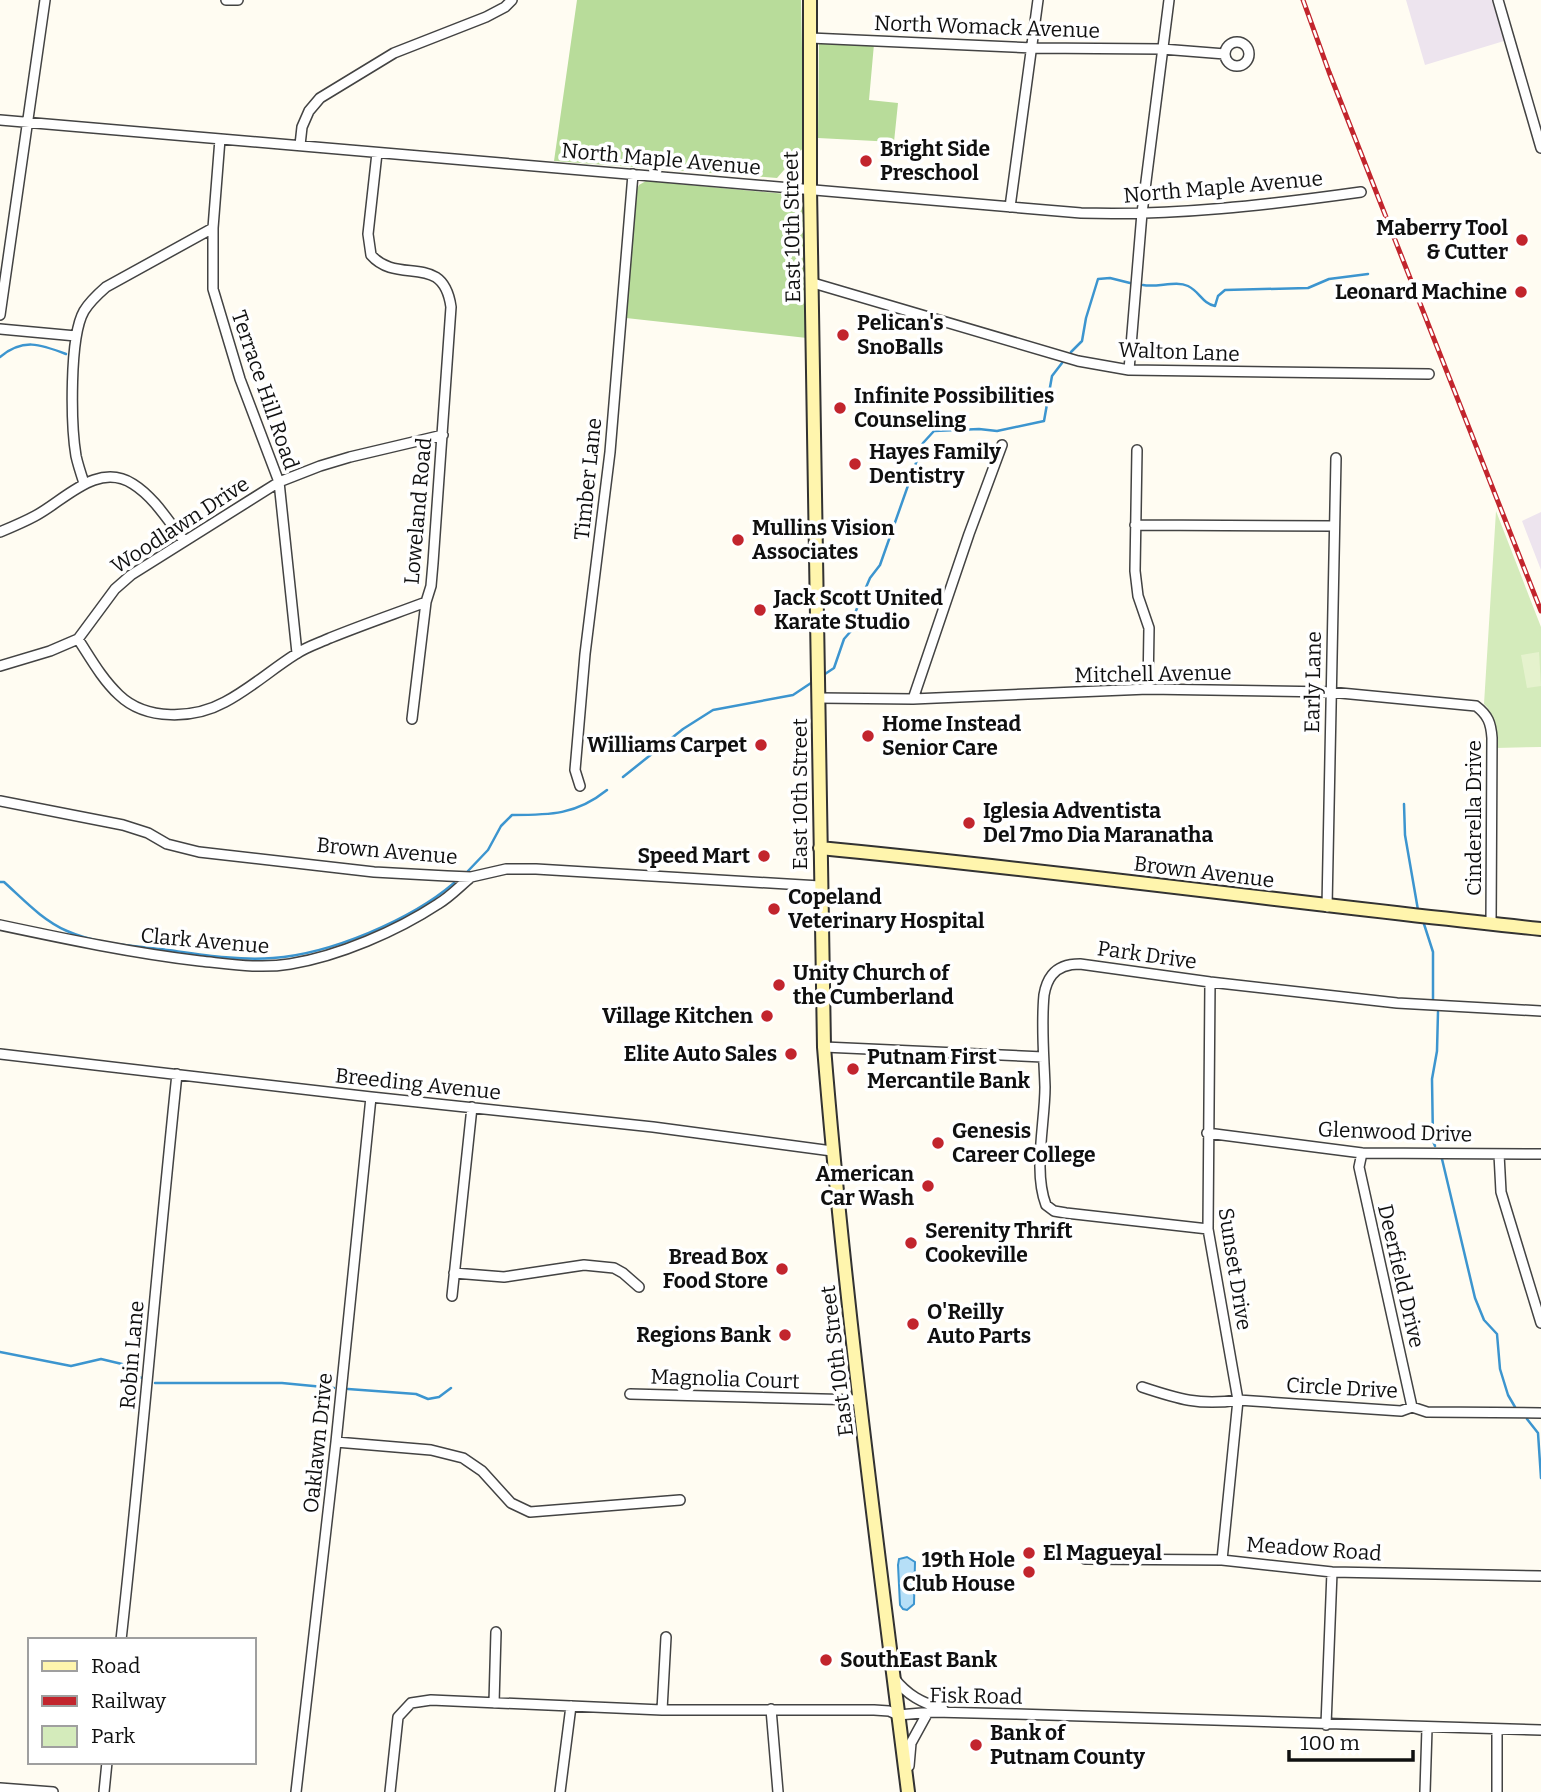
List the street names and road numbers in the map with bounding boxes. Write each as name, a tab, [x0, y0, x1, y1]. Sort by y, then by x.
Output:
street label: North Womack Avenue	[874, 10, 1100, 44]
street label: North Maple Avenue	[560, 137, 762, 181]
street label: East 10th Street	[778, 150, 806, 303]
street label: North Maple Avenue	[1122, 165, 1324, 209]
street label: Terrace Hill Road	[226, 307, 304, 473]
street label: Walton Lane	[1118, 337, 1240, 367]
street label: Timber Lane	[569, 417, 607, 541]
street label: Loweland Road	[399, 436, 437, 586]
street label: Woodlawn Drive	[106, 471, 254, 579]
street label: Early Lane	[1299, 631, 1327, 733]
street label: Mitchell Avenue	[1074, 660, 1232, 688]
street label: East 10th Street	[787, 718, 813, 870]
street label: Cinderella Drive	[1461, 740, 1487, 896]
street label: Brown Avenue	[315, 832, 459, 870]
street label: Brown Avenue	[1132, 850, 1276, 894]
street label: Clark Avenue	[140, 922, 270, 960]
street label: Park Drive	[1096, 935, 1198, 975]
street label: Breeding Avenue	[334, 1062, 502, 1106]
street label: Glenwood Drive	[1317, 1116, 1473, 1148]
street label: Deerfield Drive	[1372, 1202, 1430, 1350]
street label: Sunset Drive	[1212, 1206, 1258, 1332]
street label: East 10th Street	[815, 1284, 859, 1438]
street label: Robin Lane	[114, 1300, 150, 1410]
street label: Magnolia Court	[650, 1363, 800, 1395]
street label: Oaklawn Drive	[298, 1372, 338, 1514]
street label: Circle Drive	[1285, 1372, 1399, 1404]
street label: Meadow Road	[1245, 1531, 1383, 1567]
street label: Fisk Road	[929, 1682, 1023, 1710]

